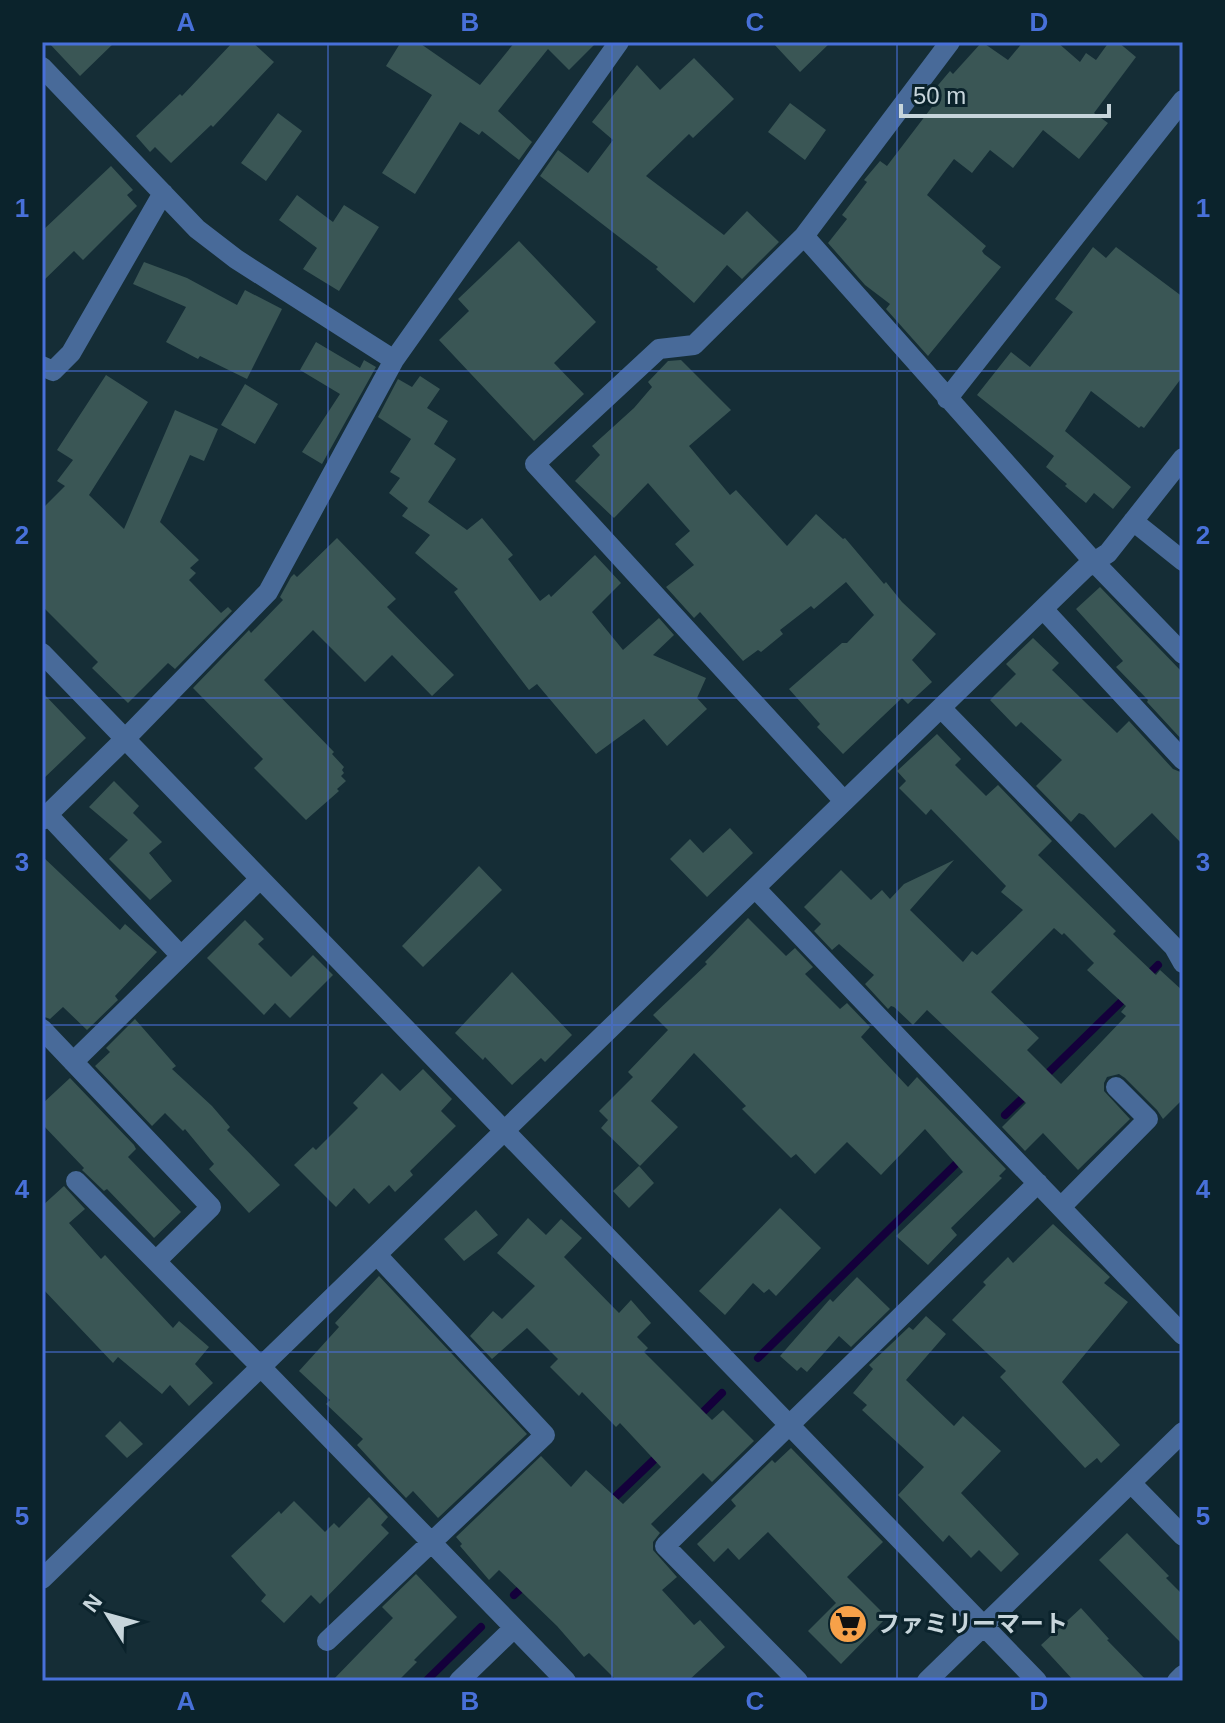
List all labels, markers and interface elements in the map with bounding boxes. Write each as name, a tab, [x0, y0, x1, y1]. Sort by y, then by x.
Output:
text: A	[177, 7, 196, 37]
text: B	[461, 7, 479, 37]
text: C	[746, 7, 765, 37]
text: D	[1030, 7, 1048, 37]
scale bar	[901, 68, 1109, 118]
text: 50 m	[913, 82, 966, 109]
text: 1	[15, 193, 29, 223]
text: 1	[1196, 193, 1210, 223]
text: 2	[15, 520, 29, 550]
text: 2	[1196, 520, 1210, 550]
text: 3	[15, 847, 29, 877]
text: 3	[1196, 847, 1210, 877]
text: 4	[15, 1174, 30, 1204]
text: 4	[1196, 1174, 1211, 1204]
text: 5	[15, 1501, 29, 1531]
text: 5	[1196, 1501, 1210, 1531]
north arrow	[68, 1575, 148, 1655]
text: N	[78, 1589, 107, 1617]
supermarket icon: ファミリーマート	[827, 1603, 869, 1645]
place label: ファミリーマート	[876, 1610, 1068, 1637]
text: A	[177, 1686, 196, 1716]
text: B	[461, 1686, 479, 1716]
text: C	[746, 1686, 765, 1716]
text: D	[1030, 1686, 1048, 1716]

